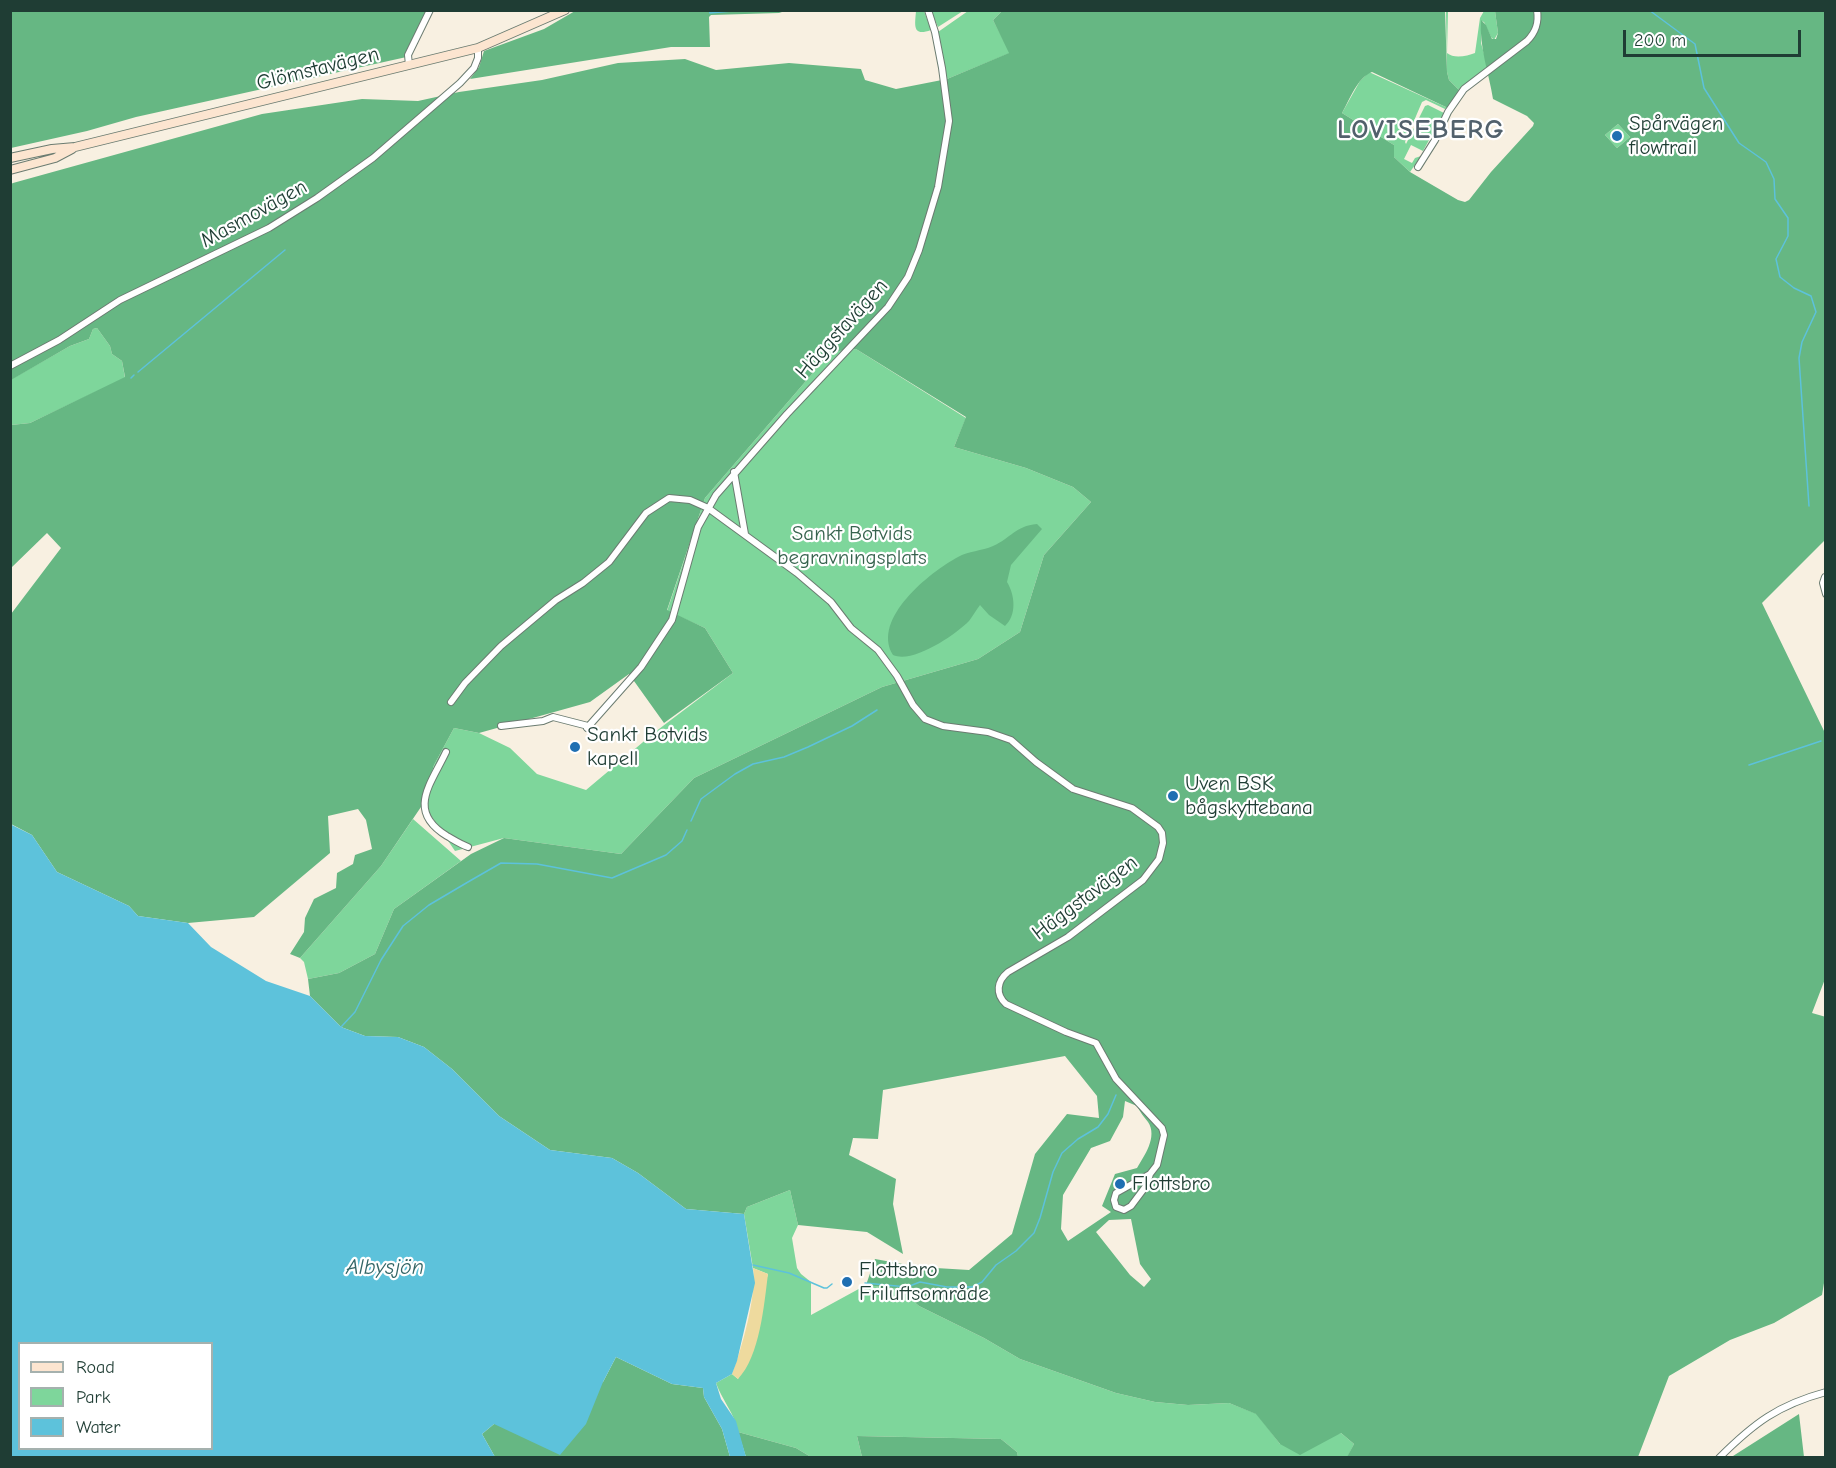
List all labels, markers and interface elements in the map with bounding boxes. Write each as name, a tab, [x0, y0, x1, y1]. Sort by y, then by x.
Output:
scale bar	[1626, 18, 1804, 56]
text: 200 m	[1634, 30, 1686, 51]
street label: Glömstavägen	[254, 42, 382, 96]
place label: Spårvägen flowtrail	[1629, 111, 1723, 161]
district label: LOVISEBERG	[1337, 114, 1505, 146]
marker: Spårvägen flowtrail	[1610, 129, 1624, 143]
street label: Masmovägen	[196, 174, 312, 254]
street label: Häggstavägen	[791, 274, 893, 384]
park label: Sankt Botvids begravningsplats	[777, 521, 927, 571]
place label: Sankt Botvids kapell	[587, 722, 708, 772]
marker: Sankt Botvids kapell	[568, 740, 582, 754]
place label: Uven BSK bågskyttebana	[1185, 771, 1313, 821]
marker: Uven BSK bågskyttebana	[1166, 789, 1180, 803]
street label: Häggstavägen	[1027, 850, 1143, 946]
place label: Flottsbro	[1132, 1171, 1211, 1197]
marker: Flottsbro	[1113, 1177, 1127, 1191]
water label: Albysjön	[346, 1255, 424, 1281]
place label: Flottsbro Friluftsområde	[859, 1257, 989, 1307]
marker: Flottsbro Friluftsområde	[840, 1275, 854, 1289]
legend	[18, 1342, 213, 1450]
text: Road	[76, 1357, 115, 1378]
text: Park	[76, 1387, 110, 1408]
text: Water	[76, 1417, 120, 1438]

